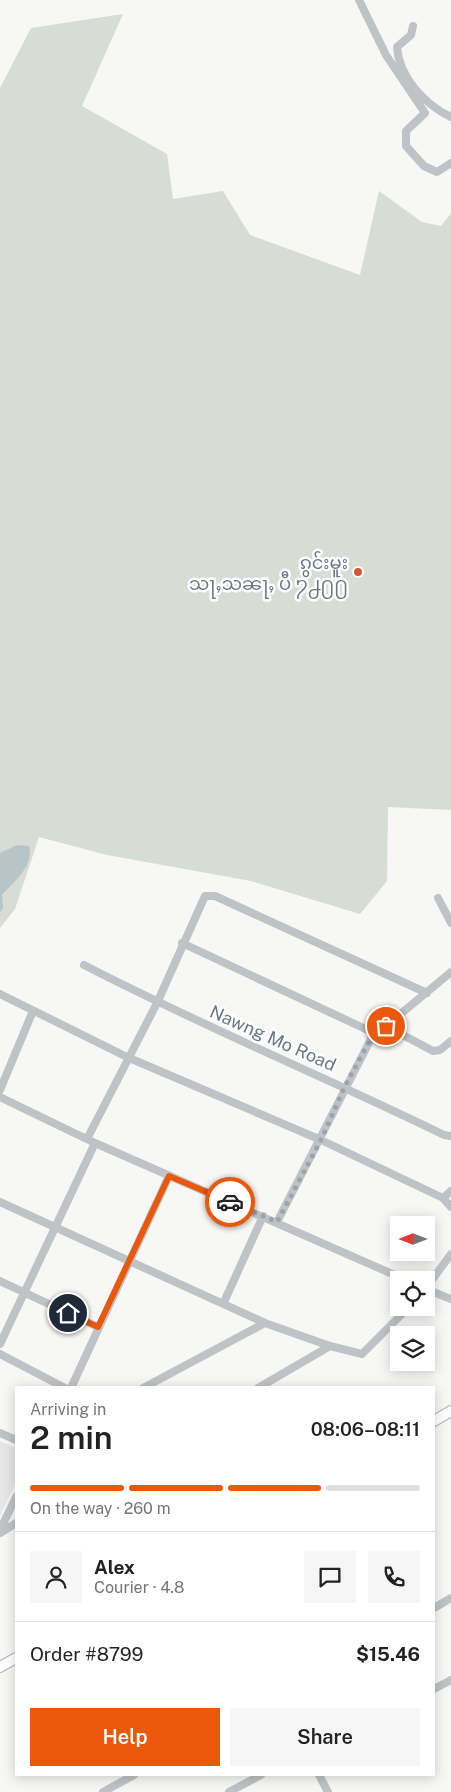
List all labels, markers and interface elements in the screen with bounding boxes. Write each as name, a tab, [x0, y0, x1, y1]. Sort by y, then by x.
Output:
place label: ၵွင်းမူး သႃႇသၼႃႇ ပီ ႒႕႐႐	[189, 550, 348, 599]
marker: ၵွင်းမူး သႃႇသၼႃႇ ပီ ႒႕႐႐	[352, 566, 364, 578]
street label: Nawng Mo Road	[207, 1001, 339, 1075]
pin	[365, 1005, 407, 1047]
icon: bag	[372, 1012, 400, 1040]
courier	[205, 1177, 255, 1227]
icon: car	[216, 1188, 244, 1216]
north arrow	[390, 1216, 435, 1261]
map controls	[390, 1216, 435, 1371]
button: locate	[390, 1271, 435, 1316]
pin	[47, 1292, 89, 1334]
icon: home	[54, 1299, 82, 1327]
button: layers	[390, 1326, 435, 1371]
text: Arriving in	[30, 1400, 106, 1419]
text: 08:06–08:11	[311, 1418, 420, 1440]
text: 2 min	[30, 1419, 113, 1456]
text: On the way · 260 m	[30, 1499, 171, 1518]
button: person	[30, 1551, 82, 1603]
button: chat	[304, 1551, 356, 1603]
button: phone	[368, 1551, 420, 1603]
text: Alex	[94, 1556, 135, 1578]
text: Courier · 4.8	[94, 1578, 184, 1597]
text: Order #8799	[30, 1643, 143, 1665]
text: $15.46	[356, 1643, 420, 1665]
button: Help	[30, 1708, 220, 1766]
button: Share	[230, 1708, 420, 1766]

